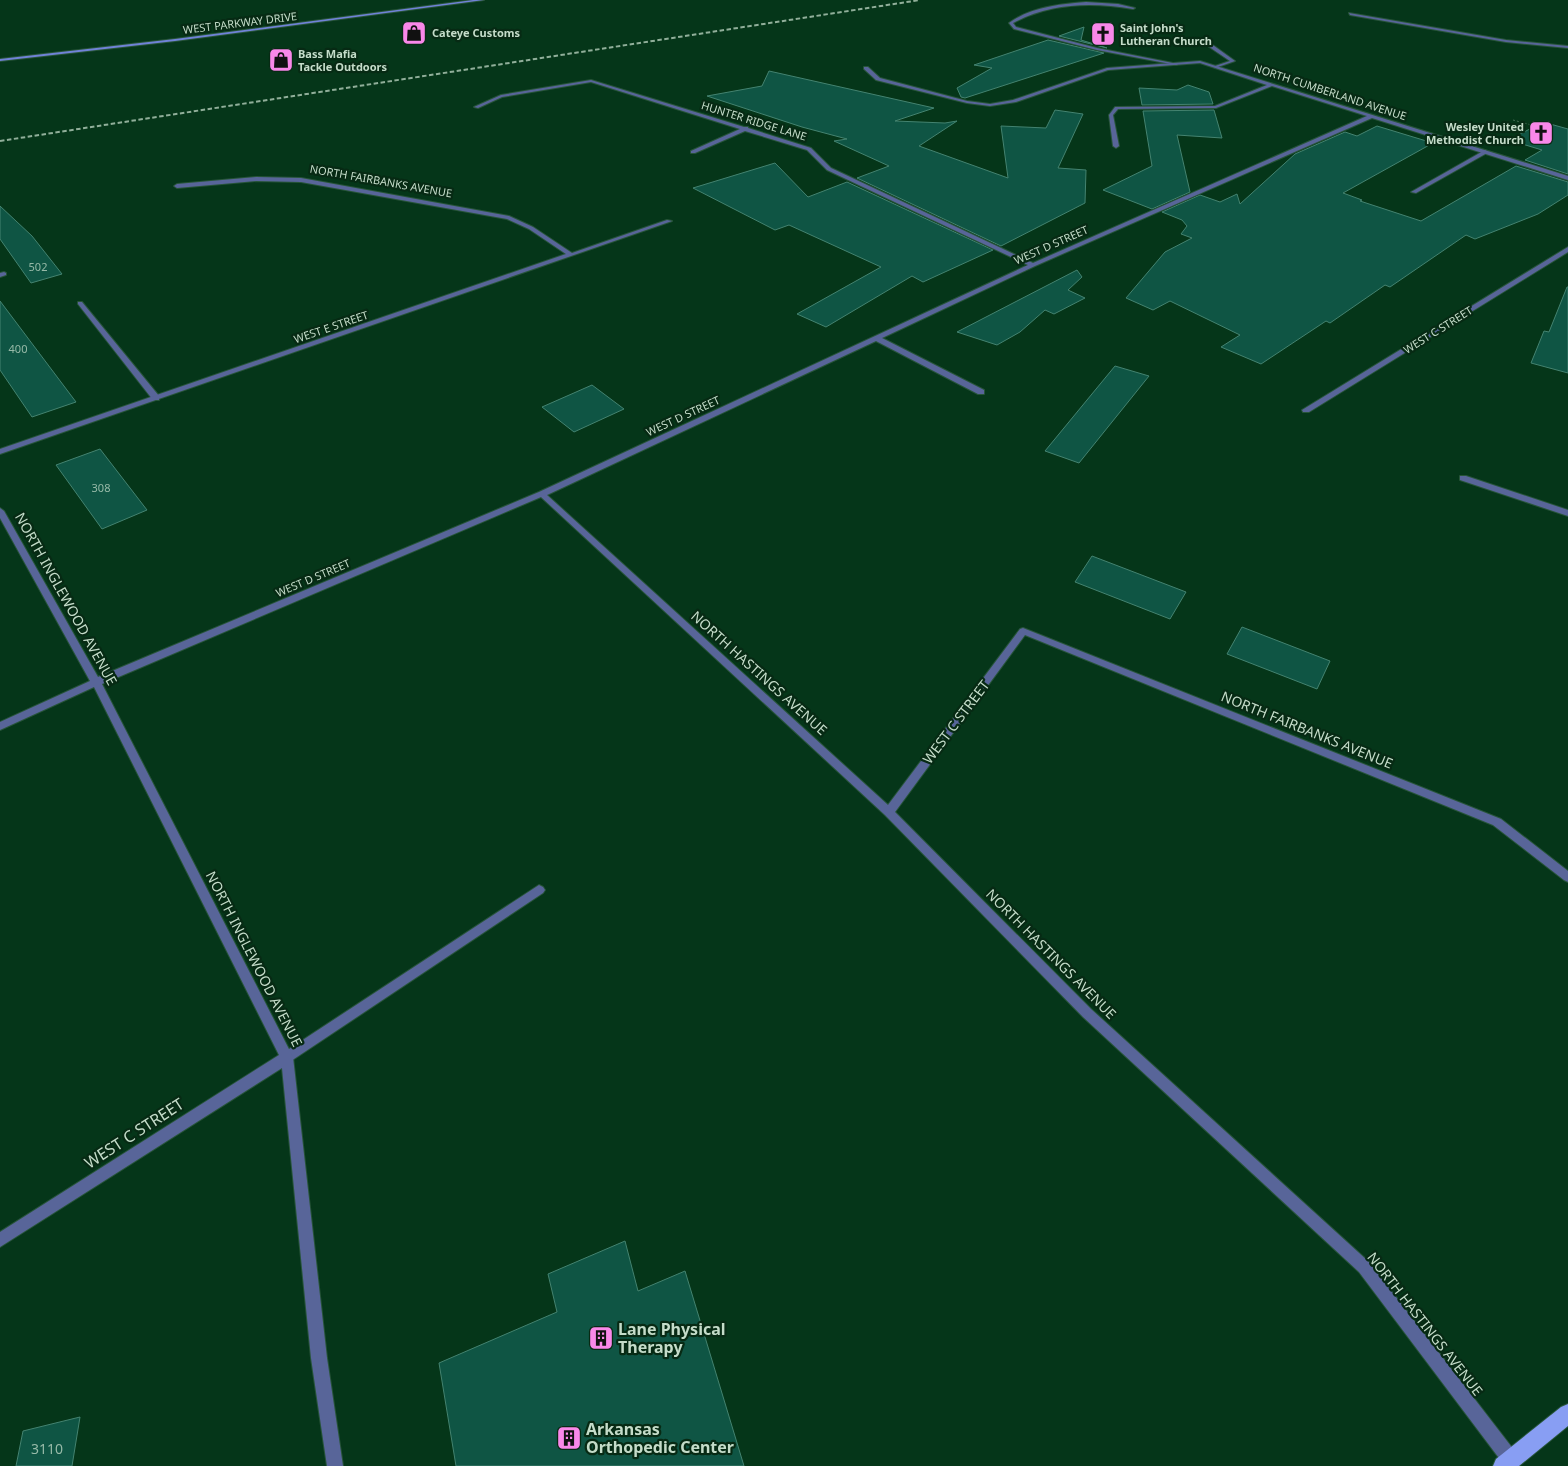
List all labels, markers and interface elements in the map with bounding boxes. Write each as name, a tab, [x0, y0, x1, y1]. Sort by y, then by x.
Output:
street label: WEST PARKWAY DRIVE	[182, 8, 298, 37]
shop icon: Cateye Customs	[401, 20, 427, 46]
place label: Saint John's Lutheran Church	[1120, 20, 1212, 48]
church icon: Saint John's Lutheran Church	[1090, 21, 1116, 47]
place label: Cateye Customs	[432, 25, 521, 40]
place label: Bass Mafia Tackle Outdoors	[298, 46, 388, 74]
shop icon: Bass Mafia Tackle Outdoors	[268, 47, 294, 73]
street label: NORTH CUMBERLAND AVENUE	[1252, 60, 1408, 123]
street label: HUNTER RIDGE LANE	[700, 97, 809, 144]
place label: Wesley United Methodist Church	[1426, 119, 1524, 147]
church icon: Wesley United Methodist Church	[1528, 120, 1554, 146]
street label: NORTH FAIRBANKS AVENUE	[309, 161, 453, 200]
street label: WEST D STREET	[1011, 222, 1090, 268]
house number: 502	[29, 259, 47, 274]
street label: WEST C STREET	[1400, 302, 1475, 357]
street label: WEST E STREET	[292, 307, 370, 346]
house number: 400	[9, 341, 27, 356]
street label: WEST D STREET	[644, 392, 722, 439]
house number: 308	[92, 480, 110, 495]
street label: NORTH INGLEWOOD AVENUE	[11, 509, 122, 688]
street label: WEST D STREET	[273, 555, 352, 600]
street label: NORTH HASTINGS AVENUE	[687, 606, 831, 739]
street label: WEST C STREET	[918, 676, 993, 767]
street label: NORTH FAIRBANKS AVENUE	[1219, 686, 1396, 773]
street label: NORTH INGLEWOOD AVENUE	[202, 868, 307, 1050]
street label: NORTH HASTINGS AVENUE	[982, 884, 1121, 1023]
street label: WEST C STREET	[80, 1093, 188, 1173]
street label: NORTH HASTINGS AVENUE	[1363, 1248, 1487, 1399]
place label: Lane Physical Therapy	[618, 1318, 726, 1358]
building icon: Lane Physical Therapy	[588, 1325, 614, 1351]
place label: Arkansas Orthopedic Center	[586, 1418, 734, 1458]
building icon: Arkansas Orthopedic Center	[556, 1425, 582, 1451]
house number: 3110	[31, 1439, 63, 1458]

